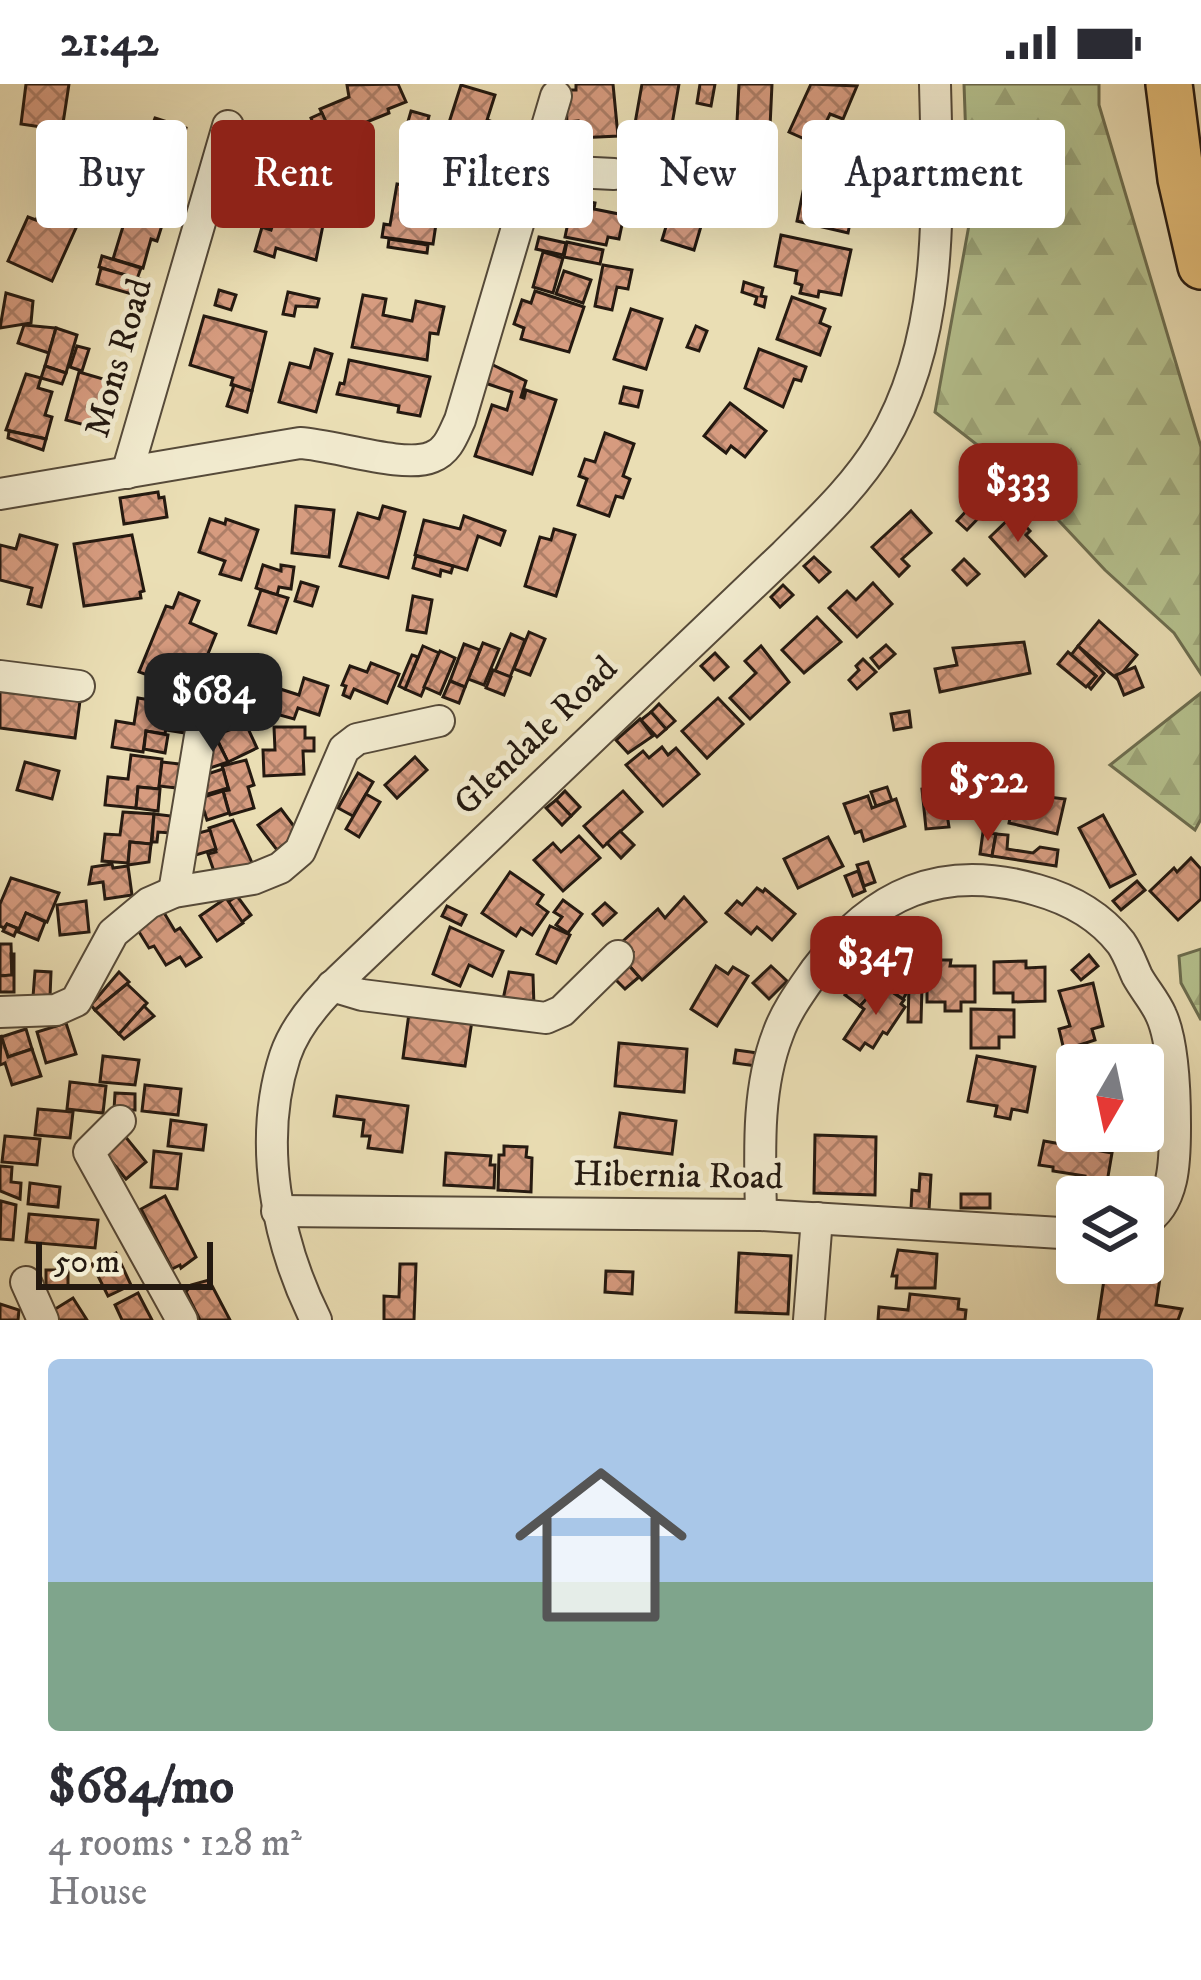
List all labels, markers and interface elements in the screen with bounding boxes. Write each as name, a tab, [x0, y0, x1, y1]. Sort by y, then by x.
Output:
text: 21:42	[60, 14, 158, 70]
chip: Buy	[36, 120, 187, 228]
chip: Rent	[211, 120, 375, 228]
chip: Filters	[399, 120, 593, 228]
chip: New	[617, 120, 778, 228]
chip: Apartment	[802, 120, 1065, 228]
street label: Mons Road	[75, 273, 163, 443]
pin: $333	[947, 443, 1089, 545]
text: $333	[986, 457, 1050, 506]
street label: Glendale Road	[445, 647, 627, 825]
pin: $684	[142, 653, 284, 755]
text: $684	[171, 667, 255, 716]
pin: $522	[917, 742, 1059, 844]
text: $522	[949, 756, 1027, 805]
pin: $347	[805, 916, 947, 1018]
text: $347	[837, 930, 915, 979]
north arrow	[1056, 1044, 1164, 1152]
map controls	[1056, 1044, 1164, 1284]
street label: Hibernia Road	[572, 1152, 784, 1200]
button: layers	[1056, 1176, 1164, 1284]
scale bar	[36, 1236, 213, 1289]
text: 50 m	[54, 1242, 120, 1283]
icon: home	[493, 1437, 709, 1653]
text: $684/mo	[48, 1755, 234, 1819]
text: 4 rooms · 128 m²	[48, 1819, 302, 1868]
text: House	[48, 1868, 147, 1917]

